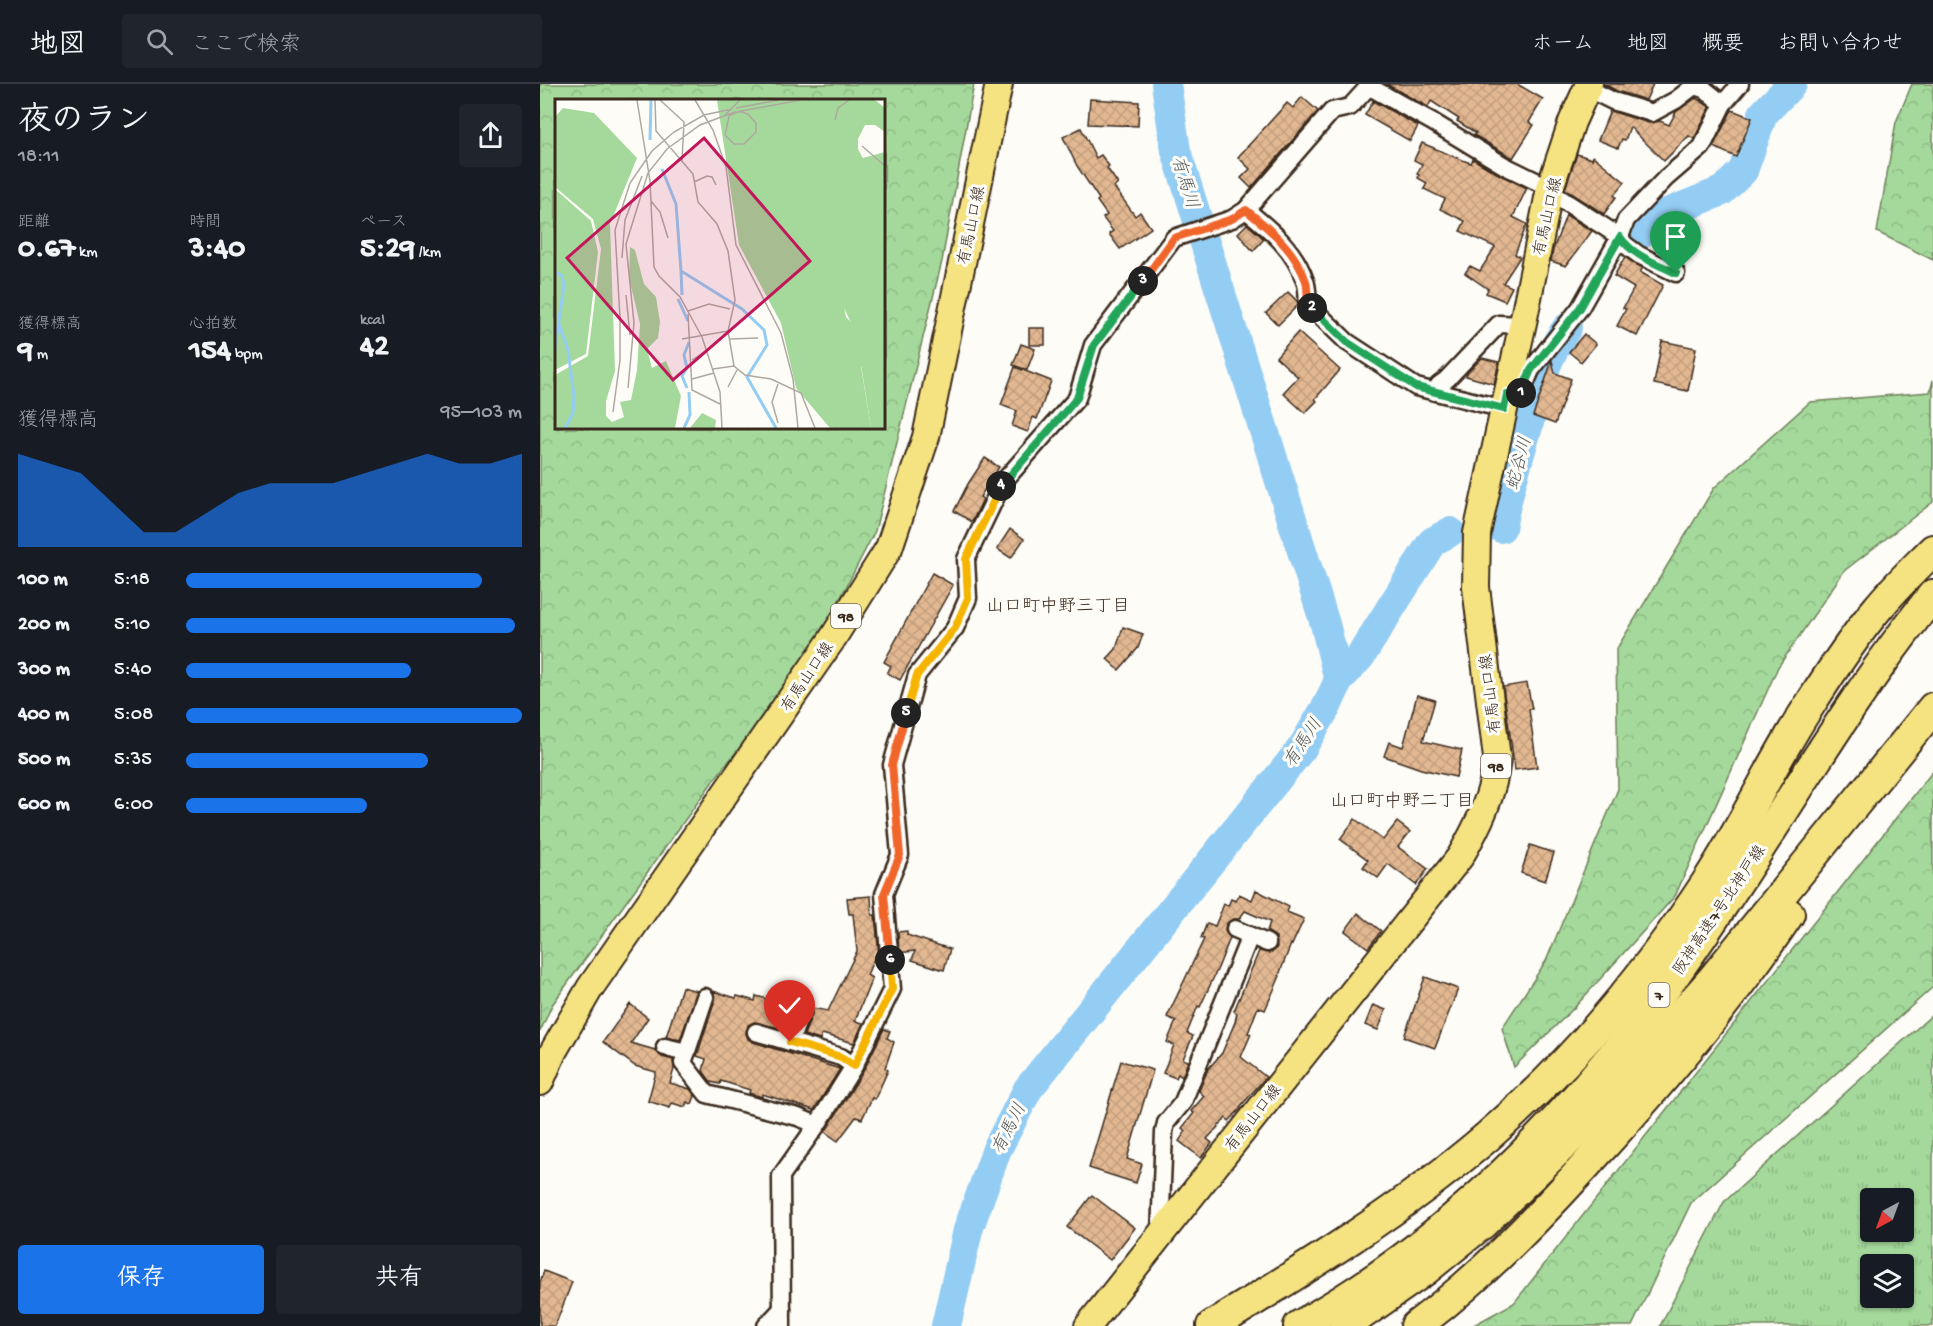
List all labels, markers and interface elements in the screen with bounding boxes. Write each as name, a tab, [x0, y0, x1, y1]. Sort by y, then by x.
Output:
search box	[122, 14, 542, 68]
icon: search	[143, 25, 176, 58]
text: 地図	[30, 30, 86, 63]
text: ここで検索	[191, 33, 301, 59]
text: ホーム	[1532, 33, 1594, 58]
text: 地図	[1627, 33, 1669, 58]
text: 概要	[1702, 33, 1744, 58]
text: お問い合わせ	[1777, 33, 1903, 58]
inset map	[555, 99, 885, 429]
text: 夜のラン	[18, 104, 150, 142]
button: share	[459, 104, 522, 167]
text: 18:11	[18, 146, 59, 169]
water label: 有馬川	[1166, 154, 1203, 212]
street label: 有馬山口線	[1529, 175, 1568, 258]
street label: 有馬山口線	[954, 184, 991, 267]
pin	[1650, 211, 1701, 273]
text: 距離	[18, 214, 50, 233]
text: 時間	[189, 214, 221, 233]
text: ペース	[360, 214, 407, 233]
icon: arrive	[1659, 220, 1692, 253]
text: 0.67	[18, 233, 75, 268]
text: 3:40	[189, 233, 245, 268]
text: 5:29	[360, 233, 415, 268]
text: km	[75, 244, 98, 263]
text: /km	[415, 244, 441, 263]
pin: 3	[1128, 266, 1158, 296]
text: 3	[1139, 271, 1147, 290]
pin: 2	[1297, 293, 1327, 323]
text: 2	[1308, 298, 1316, 317]
text: kcal	[360, 312, 385, 331]
text: 獲得標高	[18, 316, 82, 335]
text: 心拍数	[189, 316, 237, 335]
text: 42	[360, 331, 389, 366]
text: 9	[18, 335, 33, 370]
text: 154	[189, 335, 231, 370]
text: m	[33, 346, 48, 365]
text: bpm	[231, 346, 263, 365]
pin: 1	[1506, 378, 1536, 408]
text: 1	[1518, 383, 1524, 402]
text: 95–103 m	[440, 402, 522, 425]
text: 獲得標高	[18, 410, 98, 433]
water label: 蛇谷川	[1503, 435, 1538, 492]
pin: 4	[986, 471, 1016, 501]
text: 4	[997, 476, 1005, 495]
text: 100 m	[18, 569, 68, 592]
text: 5:18	[114, 569, 150, 592]
district label: 山口町中野三丁目	[986, 596, 1130, 618]
road number: 98	[831, 604, 861, 628]
text: 200 m	[18, 614, 69, 637]
text: 5:10	[114, 614, 150, 637]
street label: 有馬山口線	[777, 638, 839, 716]
street label: 有馬山口線	[1476, 653, 1507, 735]
text: 300 m	[18, 659, 70, 682]
text: 5:40	[114, 659, 152, 682]
pin: 5	[891, 698, 921, 728]
text: 5	[902, 703, 910, 722]
text: 400 m	[18, 704, 69, 727]
text: 5:08	[114, 704, 153, 727]
water label: 有馬川	[1280, 714, 1328, 772]
text: 500 m	[18, 749, 70, 772]
text: 5:35	[114, 749, 152, 772]
road number: 98	[1481, 754, 1511, 778]
district label: 山口町中野二丁目	[1330, 791, 1474, 813]
text: 600 m	[18, 794, 70, 817]
text: 6:00	[114, 794, 153, 817]
street label: 阪神高速7号北神戸線	[1669, 841, 1771, 979]
pin: 6	[875, 945, 905, 975]
text: 6	[886, 950, 894, 969]
pin	[764, 980, 815, 1042]
road number: 7	[1648, 983, 1670, 1007]
icon: check	[773, 989, 806, 1022]
street label: 有馬山口線	[1221, 1081, 1287, 1157]
water label: 有馬川	[988, 1100, 1032, 1158]
north arrow	[1860, 1188, 1914, 1242]
map controls	[1860, 1188, 1914, 1308]
button: 保存	[18, 1245, 264, 1314]
button: 共有	[276, 1245, 522, 1314]
button: layers	[1860, 1254, 1914, 1308]

